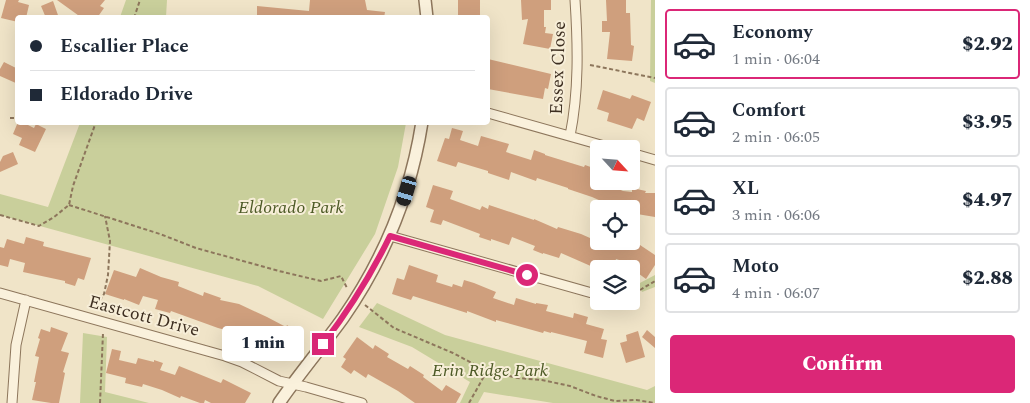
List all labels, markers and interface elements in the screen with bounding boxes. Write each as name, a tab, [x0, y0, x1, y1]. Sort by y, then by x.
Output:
text: Economy	[732, 18, 813, 47]
street label: Essex Close	[543, 21, 573, 115]
icon: car	[672, 22, 717, 67]
text: $2.92	[962, 30, 1013, 59]
text: Escallier Place	[60, 32, 189, 61]
text: 1 min · 06:04	[732, 47, 820, 71]
text: Eldorado Drive	[60, 80, 193, 109]
text: Comfort	[732, 96, 806, 125]
icon: car	[672, 100, 717, 145]
text: $3.95	[962, 108, 1013, 137]
text: 2 min · 06:05	[732, 125, 820, 149]
north arrow	[590, 140, 640, 190]
map controls	[590, 140, 640, 310]
car	[395, 174, 418, 208]
text: XL	[732, 174, 759, 203]
icon: car	[672, 178, 717, 223]
text: $4.97	[962, 186, 1013, 215]
park label: Eldorado Park	[238, 194, 345, 221]
button: locate	[590, 200, 640, 250]
text: 3 min · 06:06	[732, 203, 820, 227]
text: Moto	[732, 252, 779, 281]
icon: car	[672, 256, 717, 301]
button: layers	[590, 260, 640, 310]
route start	[516, 264, 538, 286]
text: $2.88	[962, 264, 1013, 293]
text: 4 min · 06:07	[732, 281, 820, 305]
street label: Eastcott Drive	[85, 288, 203, 344]
callout: 1 min	[223, 326, 306, 362]
text: 1 min	[241, 331, 285, 355]
route end	[312, 333, 334, 355]
button: Confirm	[670, 335, 1015, 393]
park label: Erin Ridge Park	[432, 357, 549, 384]

